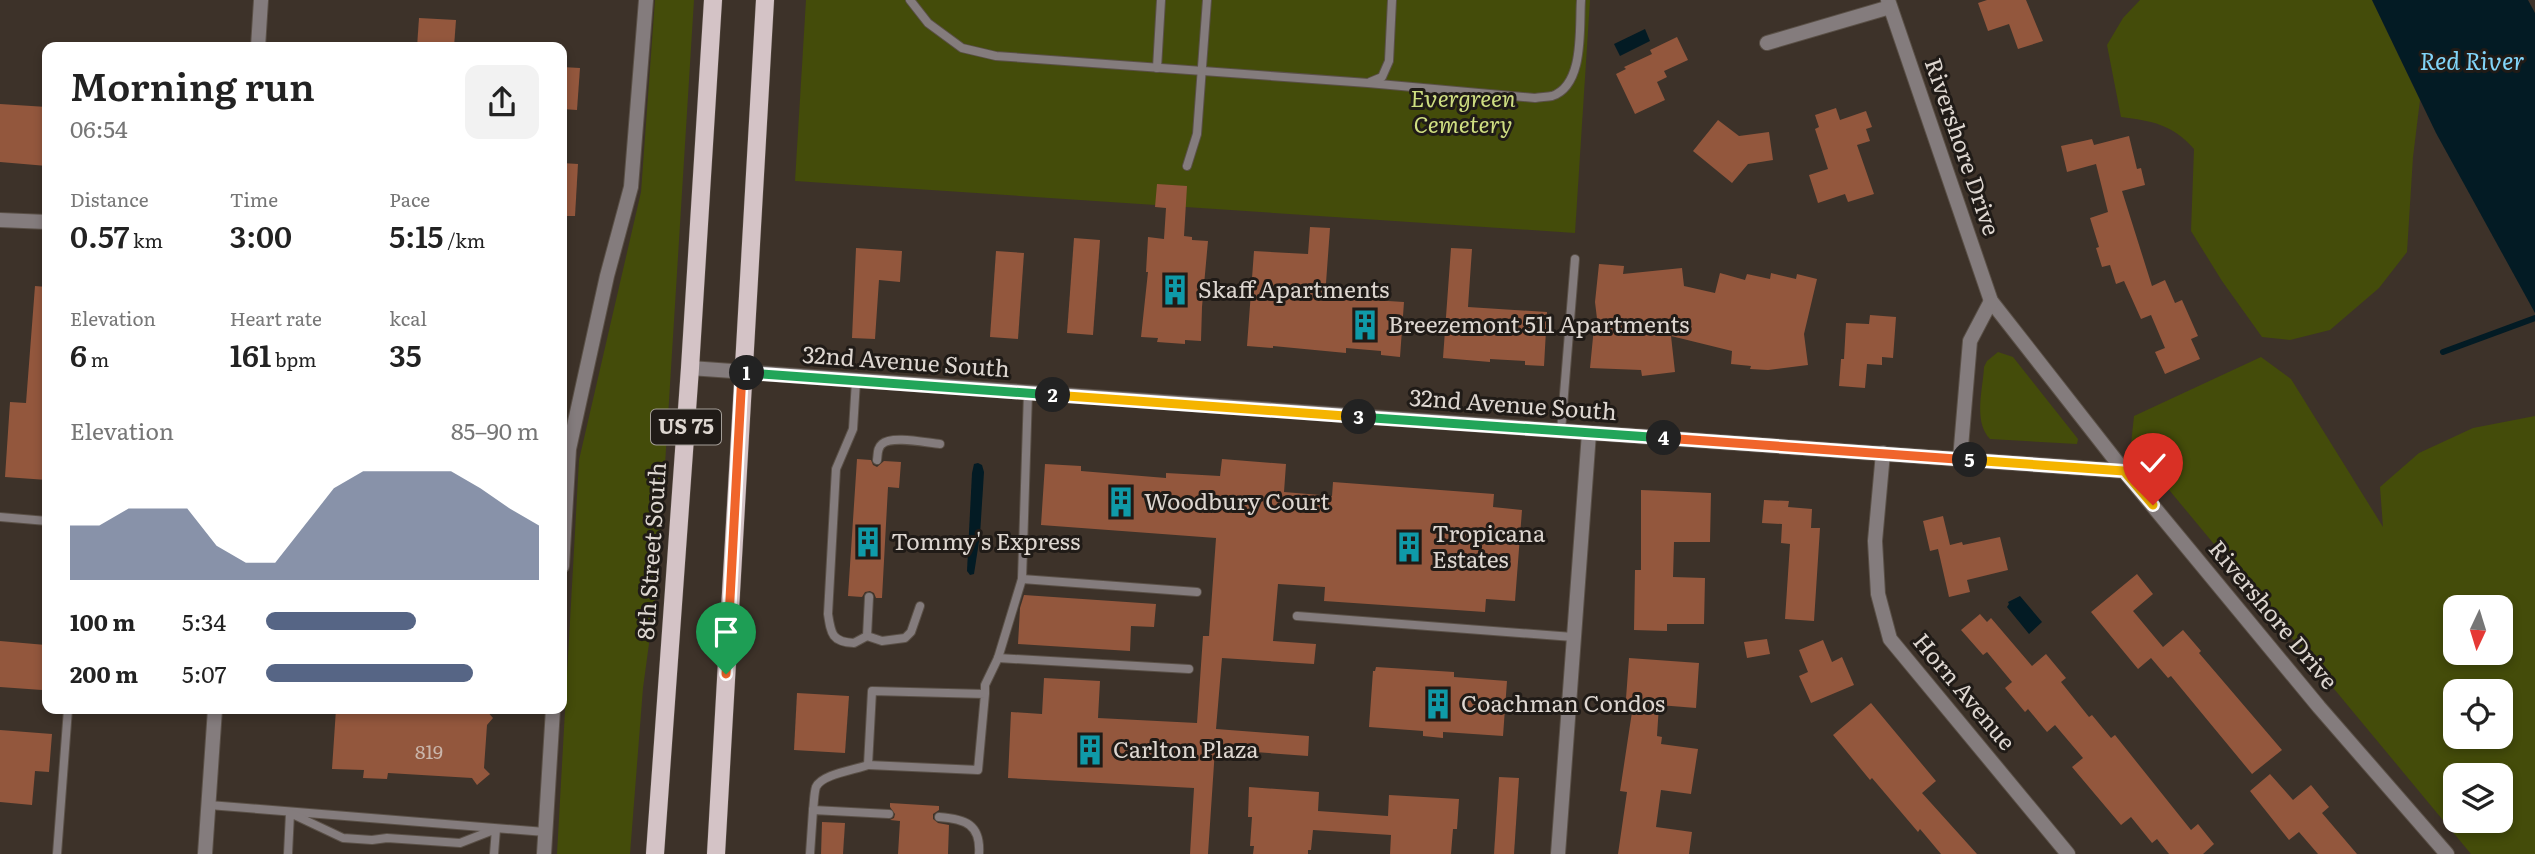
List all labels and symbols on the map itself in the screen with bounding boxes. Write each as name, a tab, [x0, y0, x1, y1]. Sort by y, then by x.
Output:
water label: Red River	[2419, 42, 2525, 77]
street label: Rivershore Drive	[1918, 53, 2010, 240]
park label: Evergreen Cemetery	[1410, 80, 1516, 140]
place label: Skaff Apartments	[1198, 271, 1389, 305]
building icon: Skaff Apartments	[1158, 273, 1192, 307]
place label: Breezemont 511 Apartments	[1388, 306, 1689, 340]
building icon: Breezemont 511 Apartments	[1348, 308, 1382, 342]
street label: 32nd Avenue South	[801, 336, 1011, 384]
pin: 1	[730, 356, 764, 390]
pin: 2	[1036, 378, 1070, 412]
street label: 32nd Avenue South	[1408, 379, 1618, 427]
pin: 3	[1342, 400, 1376, 434]
road number: US 75	[651, 410, 721, 444]
pin: 4	[1646, 420, 1682, 456]
pin	[2123, 433, 2183, 505]
pin: 5	[1952, 442, 1988, 477]
street label: 8th Street South	[627, 461, 673, 641]
place label: Woodbury Court	[1144, 483, 1330, 517]
building icon: Woodbury Court	[1104, 485, 1138, 519]
place label: Tropicana Estates	[1432, 515, 1546, 575]
place label: Tommy's Express	[891, 523, 1080, 557]
building icon: Tommy's Express	[851, 525, 885, 559]
building icon: Tropicana Estates	[1392, 530, 1426, 564]
street label: Rivershore Drive	[2202, 532, 2347, 696]
north arrow	[2443, 595, 2513, 665]
pin	[696, 602, 756, 674]
street label: Horn Avenue	[1906, 625, 2025, 757]
place label: Coachman Condos	[1461, 685, 1665, 719]
building icon: Coachman Condos	[1421, 687, 1455, 721]
place label: Carlton Plaza	[1113, 731, 1259, 765]
building icon: Carlton Plaza	[1073, 733, 1107, 767]
house number: 819	[415, 737, 443, 765]

